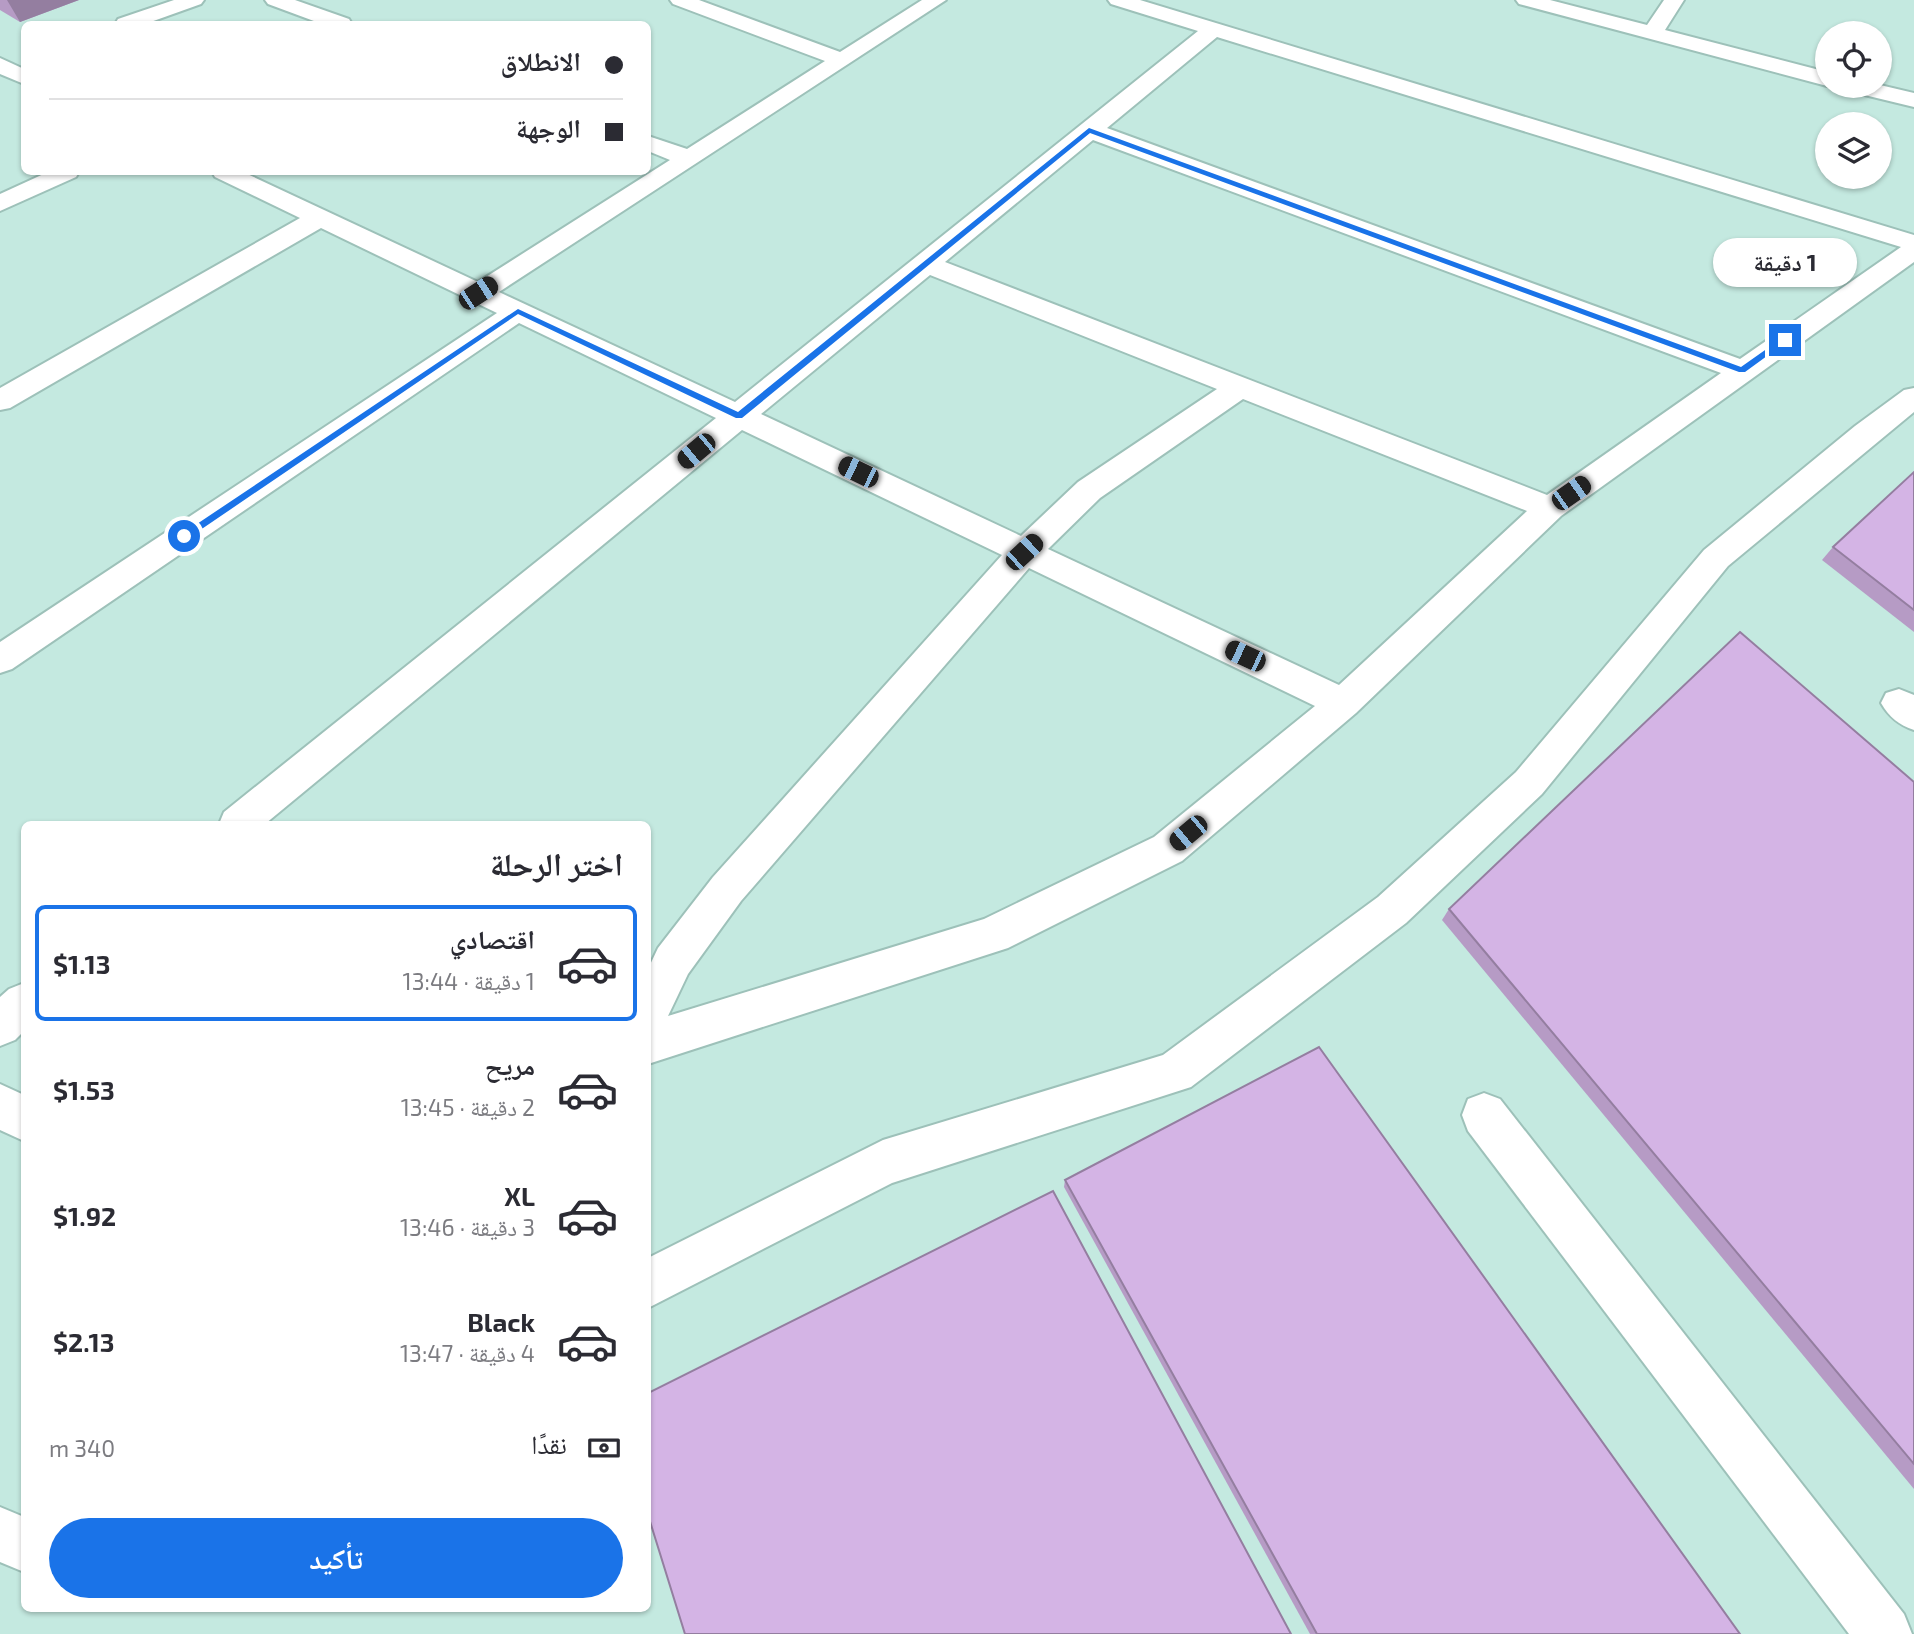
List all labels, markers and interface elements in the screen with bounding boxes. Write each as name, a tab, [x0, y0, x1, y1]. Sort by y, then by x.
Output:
map controls	[1815, 21, 1892, 189]
button: locate	[1815, 21, 1892, 98]
text: الانطلاق	[501, 45, 581, 76]
text: الوجهة	[516, 112, 581, 143]
button: layers	[1815, 112, 1892, 189]
callout: 1 دقيقة	[1713, 238, 1857, 288]
text: 1 دقيقة	[1753, 248, 1817, 276]
car	[455, 273, 502, 313]
route end	[1769, 324, 1801, 356]
car	[674, 429, 719, 473]
car	[835, 453, 882, 491]
car	[1548, 472, 1595, 514]
route start	[168, 520, 200, 552]
car	[1002, 530, 1047, 574]
car	[1222, 638, 1269, 674]
car	[1166, 811, 1211, 855]
text: اختر الرحلة	[490, 844, 623, 882]
text: اقتصادي	[450, 923, 535, 954]
icon: car	[556, 932, 619, 995]
text: $1.13	[53, 948, 111, 979]
text: 1 دقيقة · 13:44	[403, 967, 535, 995]
text: مريح	[485, 1049, 535, 1080]
icon: car	[556, 1058, 619, 1121]
text: $1.53	[53, 1074, 115, 1105]
text: 2 دقيقة · 13:45	[401, 1093, 535, 1121]
text: XL	[504, 1180, 535, 1211]
icon: car	[556, 1184, 619, 1247]
text: $1.92	[53, 1200, 116, 1231]
text: 3 دقيقة · 13:46	[400, 1213, 535, 1241]
text: Black	[467, 1306, 535, 1337]
icon: car	[556, 1310, 619, 1373]
text: $2.13	[53, 1326, 114, 1357]
text: 4 دقيقة · 13:47	[400, 1339, 535, 1367]
text: نقدًا	[531, 1428, 567, 1459]
icon: cash	[585, 1429, 623, 1467]
text: 340 m	[49, 1434, 115, 1462]
button: تأكيد	[49, 1518, 623, 1598]

